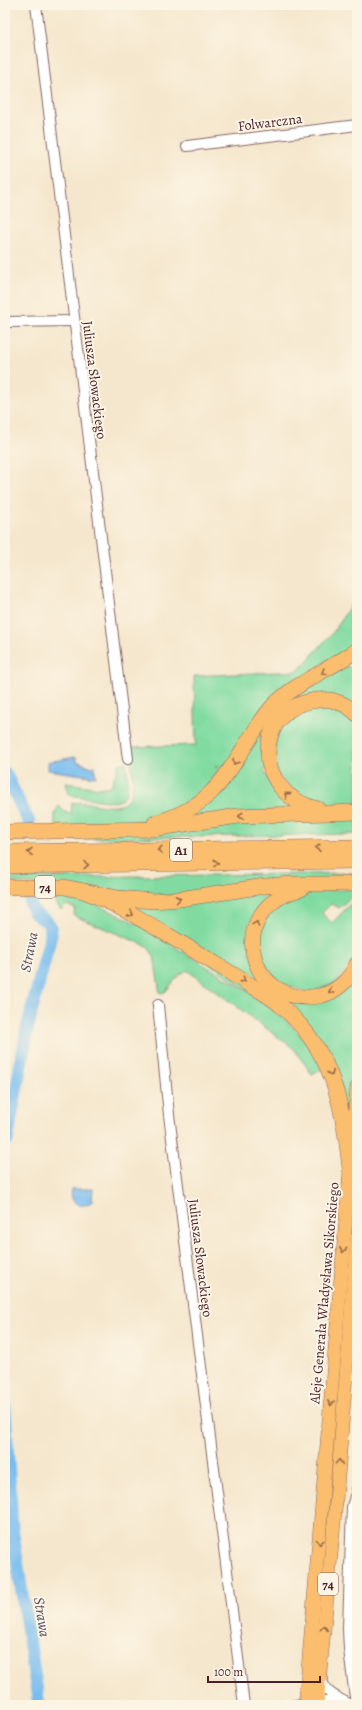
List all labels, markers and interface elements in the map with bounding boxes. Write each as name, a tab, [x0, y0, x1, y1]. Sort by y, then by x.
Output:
street label: Folwarczna	[237, 109, 304, 136]
street label: Juliusza Słowackiego	[78, 320, 111, 440]
one-way arrow	[321, 667, 328, 674]
one-way arrow	[232, 758, 240, 765]
one-way arrow	[285, 792, 292, 799]
one-way arrow	[238, 811, 244, 820]
road number: A1	[170, 839, 192, 861]
one-way arrow	[315, 843, 321, 852]
one-way arrow	[157, 846, 163, 854]
one-way arrow	[27, 848, 33, 856]
one-way arrow	[213, 859, 219, 867]
one-way arrow	[83, 861, 89, 869]
road number: 74	[35, 876, 55, 898]
one-way arrow	[175, 895, 181, 904]
one-way arrow	[127, 909, 134, 917]
one-way arrow	[252, 921, 260, 928]
water label: Strawa	[15, 930, 43, 974]
one-way arrow	[239, 976, 246, 983]
one-way arrow	[328, 986, 335, 994]
one-way arrow	[326, 1069, 334, 1076]
street label: Aleje Generała Władysława Sikorskiego	[305, 1181, 344, 1406]
street label: Juliusza Słowackiego	[184, 1198, 217, 1318]
one-way arrow	[339, 1247, 348, 1253]
one-way arrow	[327, 1400, 336, 1406]
one-way arrow	[334, 1459, 343, 1465]
one-way arrow	[315, 1539, 324, 1545]
road number: 74	[318, 1573, 338, 1595]
water label: Strawa	[29, 1596, 55, 1638]
one-way arrow	[319, 1625, 328, 1631]
scale bar	[208, 1658, 320, 1684]
text: 100 m	[214, 1664, 243, 1680]

